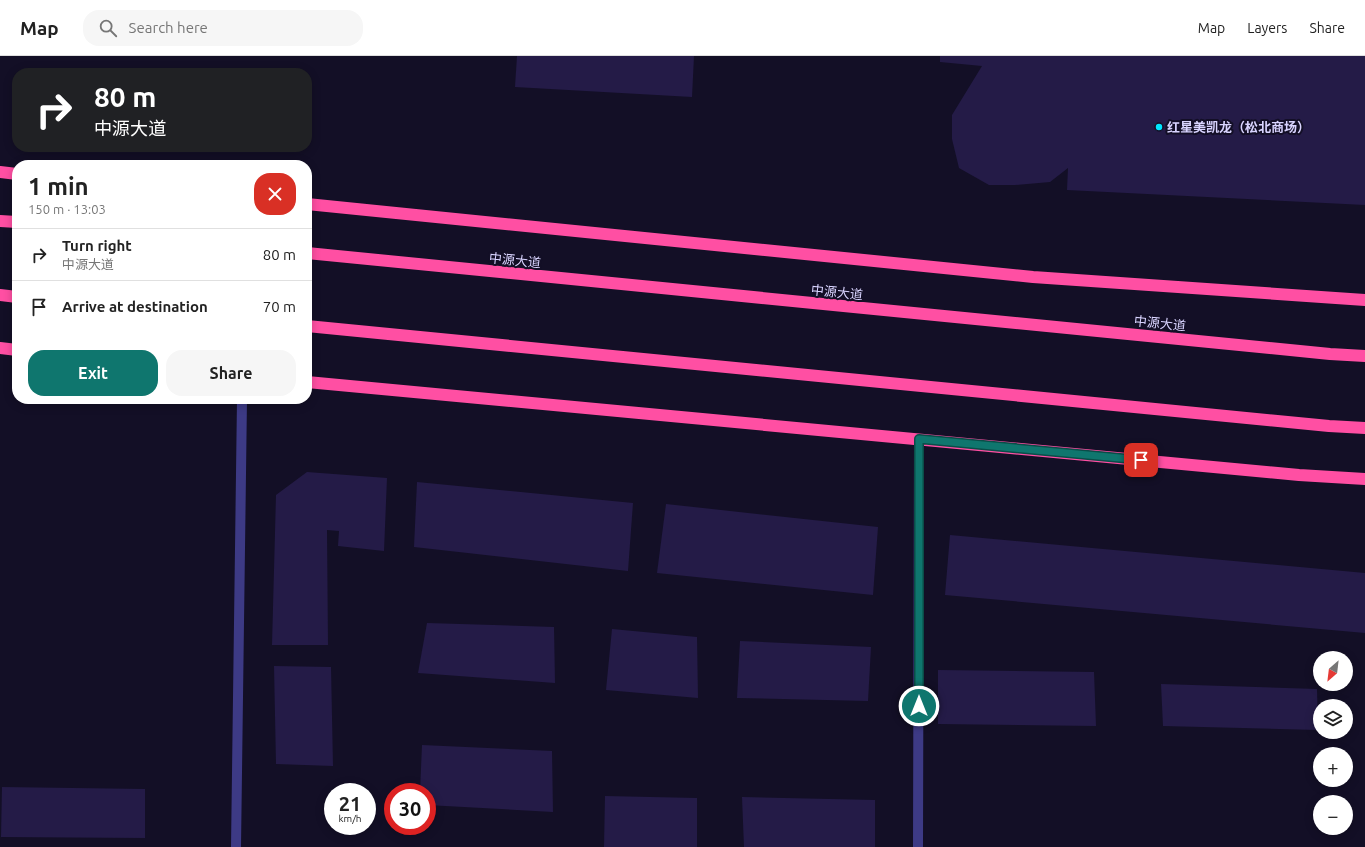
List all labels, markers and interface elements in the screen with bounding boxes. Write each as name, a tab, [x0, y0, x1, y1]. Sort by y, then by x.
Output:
search box	[83, 10, 363, 46]
text: Map	[20, 17, 59, 39]
icon: search	[97, 17, 119, 39]
text: Search here	[129, 19, 208, 36]
text: Map	[1198, 20, 1225, 36]
text: Layers	[1247, 20, 1287, 36]
text: Share	[1309, 20, 1345, 36]
text: 80 m	[94, 81, 156, 112]
icon: right	[28, 84, 80, 136]
text: 中源大道	[94, 118, 166, 138]
place label: 红星美凯龙（松北商场）	[1167, 120, 1310, 134]
marker: 红星美凯龙（松北商场）	[1154, 122, 1164, 132]
text: 1 min	[28, 173, 89, 200]
button: close	[254, 173, 296, 215]
text: 150 m · 13:03	[28, 202, 106, 216]
text: Turn right	[62, 237, 132, 254]
icon: right	[28, 244, 50, 266]
text: 80 m	[263, 246, 296, 263]
street label: 中源大道	[488, 250, 542, 270]
text: 中源大道	[62, 257, 114, 271]
street label: 中源大道	[810, 282, 864, 302]
icon: arrive	[28, 296, 50, 318]
text: Arrive at destination	[62, 298, 208, 315]
text: 70 m	[263, 298, 296, 315]
street label: 中源大道	[1133, 313, 1187, 333]
button: Exit	[28, 350, 158, 396]
button: Share	[166, 350, 296, 396]
pin	[1124, 443, 1158, 477]
icon: arrive	[1130, 449, 1152, 471]
north arrow	[1313, 651, 1353, 691]
map controls	[1313, 651, 1353, 835]
position arrow	[898, 685, 940, 727]
button: layers	[1313, 699, 1353, 739]
button: +	[1313, 747, 1353, 787]
speed limit sign: 30	[384, 783, 436, 835]
text: 21	[339, 792, 361, 815]
button: −	[1313, 795, 1353, 835]
text: km/h	[338, 813, 362, 824]

